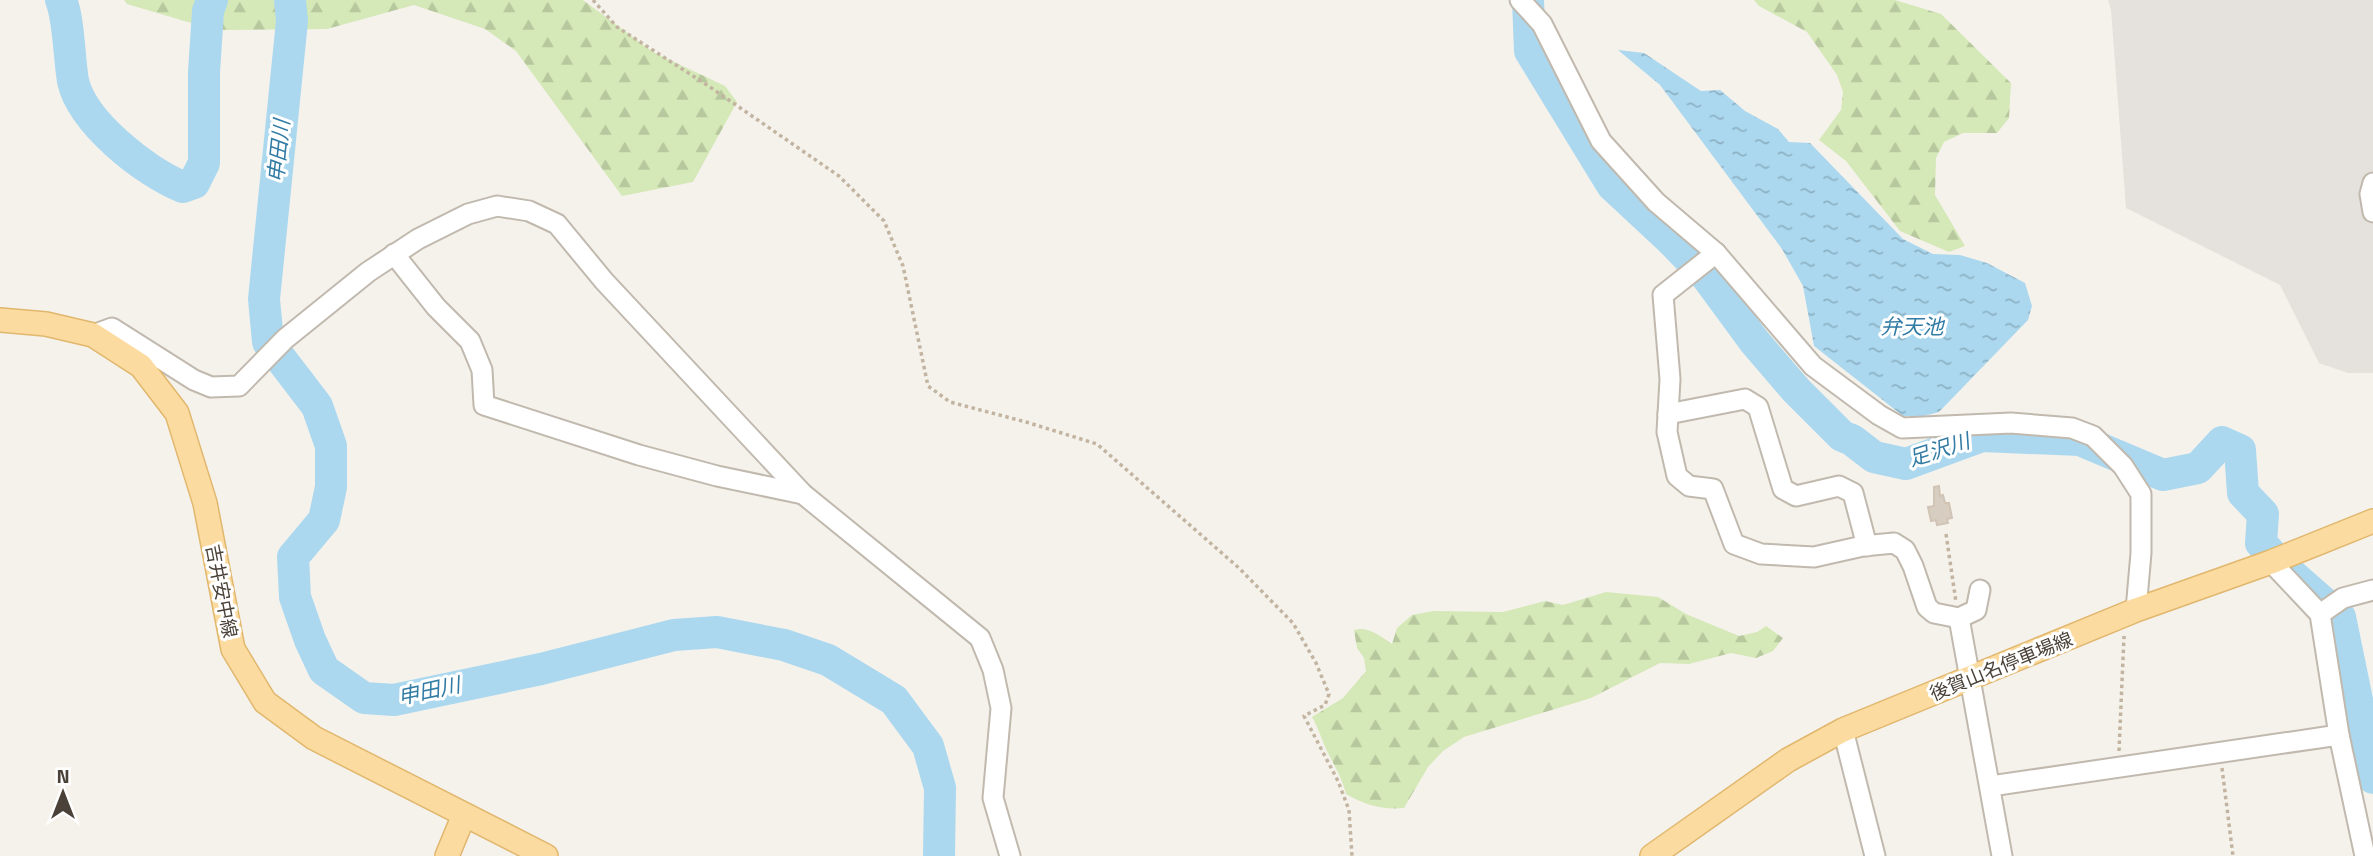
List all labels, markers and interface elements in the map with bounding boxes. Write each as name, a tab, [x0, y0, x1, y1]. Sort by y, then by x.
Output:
water label: 申田川	[259, 116, 297, 184]
water label: 弁天池	[1881, 310, 1945, 342]
water label: 足沢川	[1904, 423, 1975, 474]
street label: 吉井安中線	[199, 542, 246, 640]
street label: 後賀山名停車場線	[1925, 624, 2077, 707]
water label: 申田川	[395, 667, 465, 712]
north arrow	[28, 758, 98, 828]
text: N	[56, 761, 70, 790]

